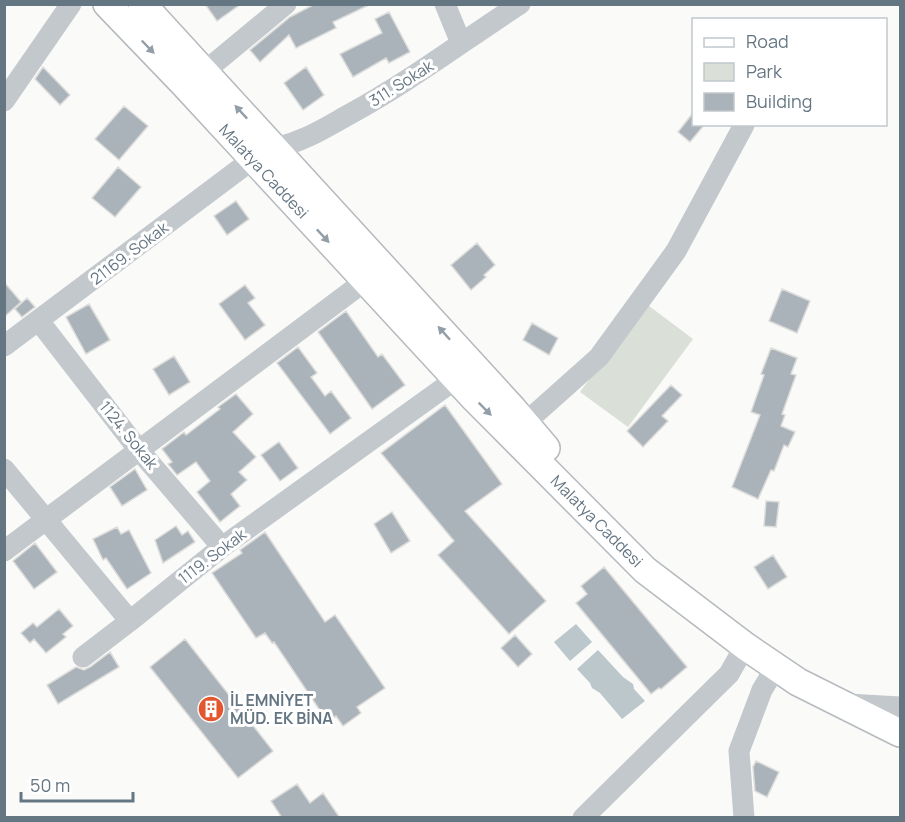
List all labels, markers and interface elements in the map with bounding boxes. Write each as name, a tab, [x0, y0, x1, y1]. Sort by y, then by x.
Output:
legend	[692, 18, 887, 126]
text: Road	[746, 29, 789, 53]
one-way arrow	[141, 39, 155, 54]
street label: 311. Sokak	[365, 54, 438, 111]
text: Park	[746, 59, 783, 83]
text: Building	[746, 89, 812, 113]
one-way arrow	[234, 105, 248, 120]
street label: Malatya Caddesi	[214, 119, 314, 223]
street label: 21169. Sokak	[86, 216, 173, 290]
one-way arrow	[316, 228, 329, 243]
one-way arrow	[438, 326, 451, 341]
street label: 1124. Sokak	[95, 396, 164, 475]
one-way arrow	[478, 402, 492, 417]
street label: Malatya Caddesi	[546, 470, 648, 572]
street label: 1119. Sokak	[174, 523, 251, 589]
place label: İL EMNİYET MÜD. EK BİNA	[230, 689, 333, 729]
building icon: İL EMNİYET MÜD. EK BİNA	[196, 694, 226, 724]
scale bar	[21, 765, 134, 803]
text: 50 m	[30, 773, 70, 797]

